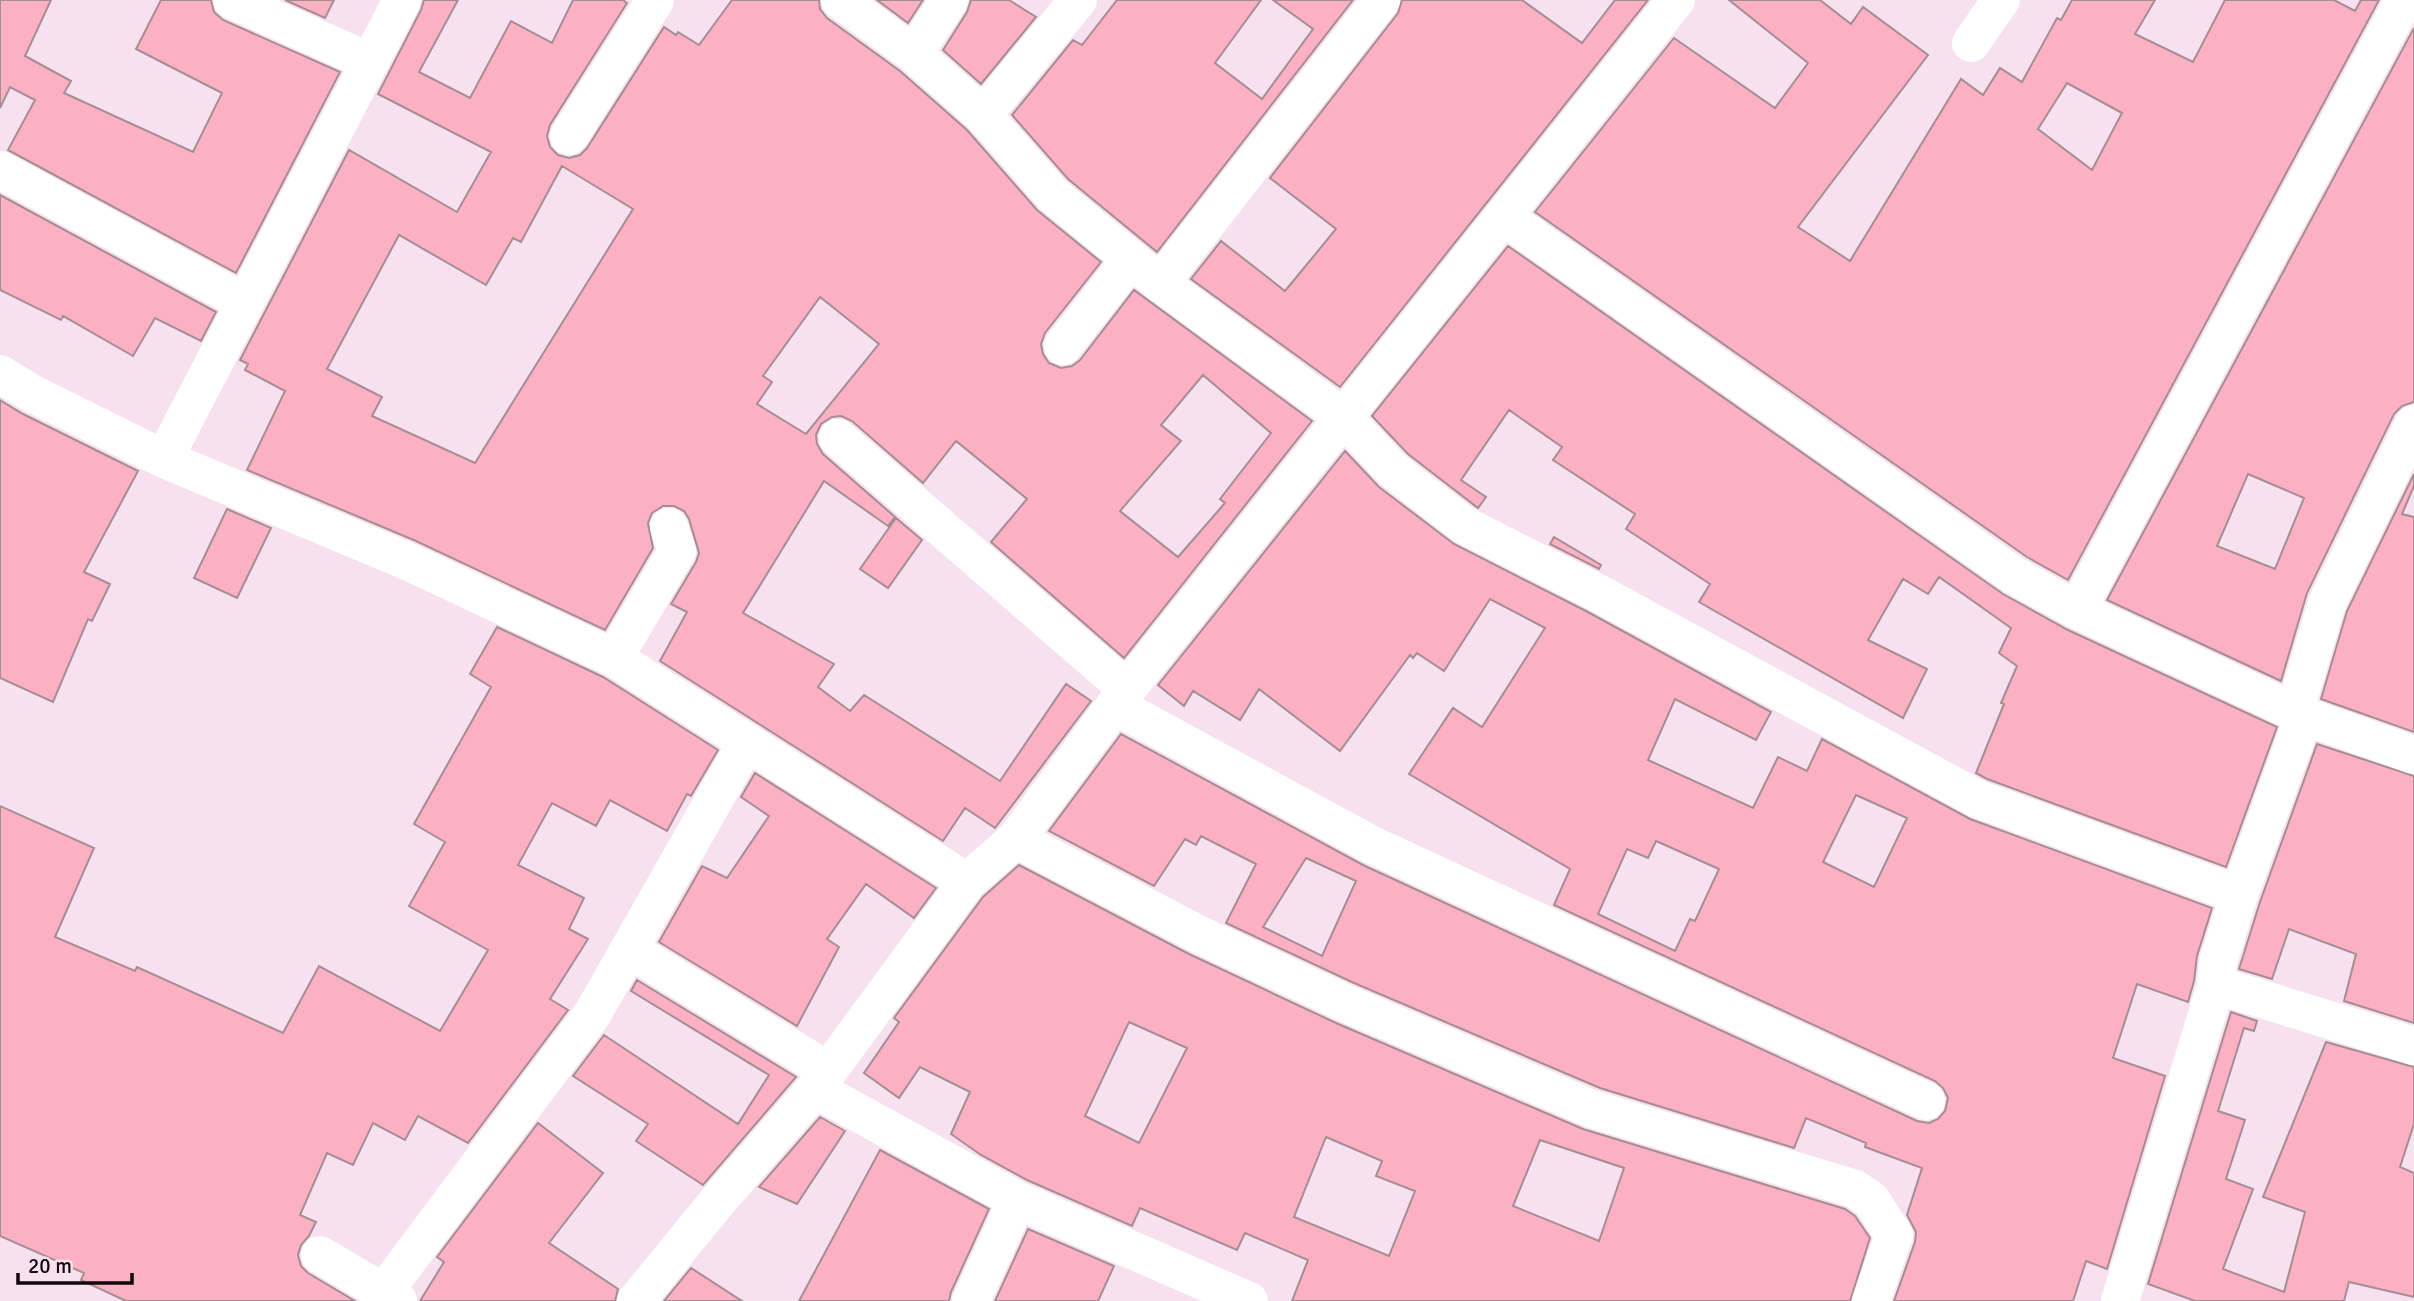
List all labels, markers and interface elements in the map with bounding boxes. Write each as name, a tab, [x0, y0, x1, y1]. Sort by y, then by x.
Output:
scale bar	[18, 1242, 131, 1286]
text: 20 m	[28, 1253, 72, 1279]

